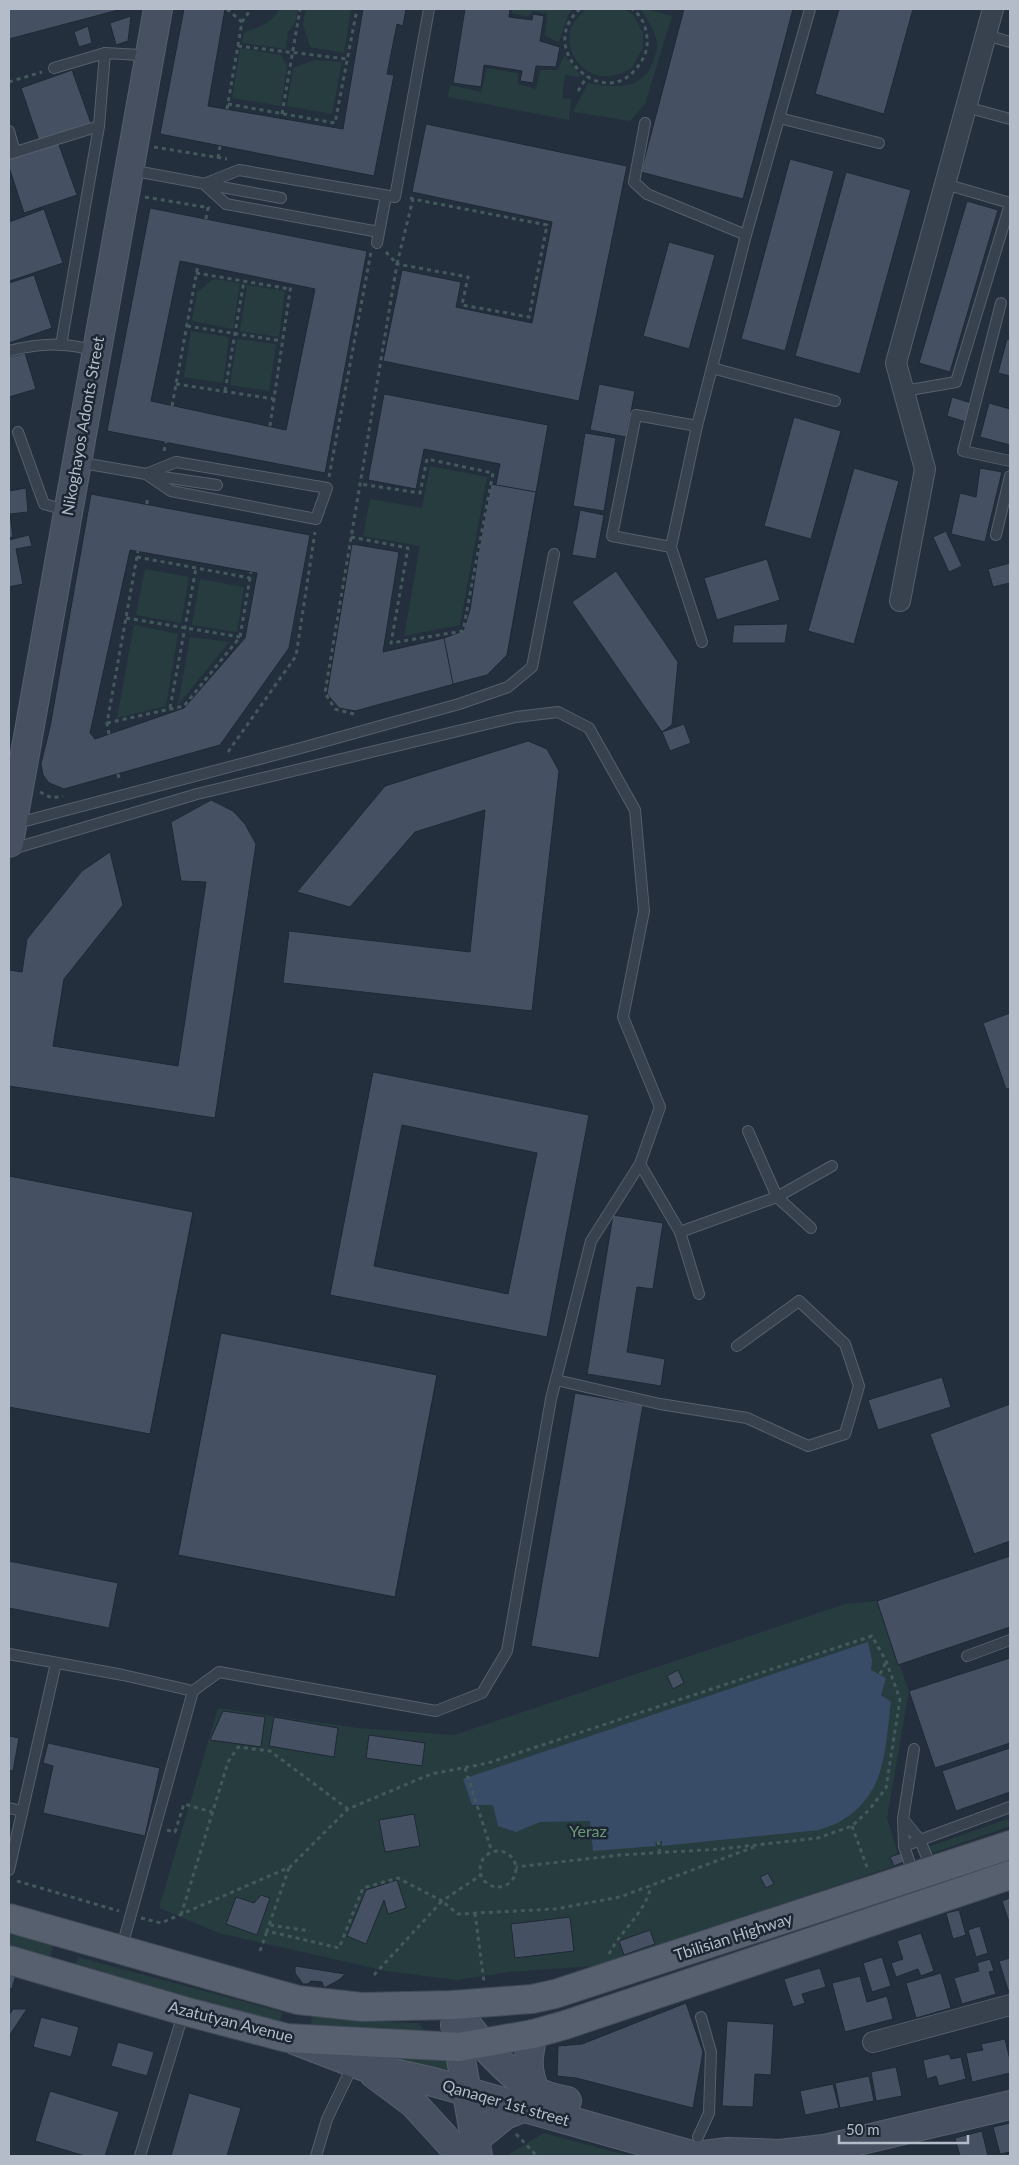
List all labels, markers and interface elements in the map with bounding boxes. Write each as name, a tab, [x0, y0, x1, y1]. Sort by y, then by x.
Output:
street label: Nikoghayos Adonts Street	[57, 335, 107, 517]
park label: Yeraz	[569, 1821, 607, 1840]
street label: Tbilisian Highway	[672, 1908, 795, 1964]
street label: Azatutyan Avenue	[167, 1996, 295, 2046]
street label: Qanaqer 1st street	[440, 2075, 572, 2129]
scale bar	[839, 2112, 968, 2144]
text: 50 m	[846, 2120, 880, 2138]

